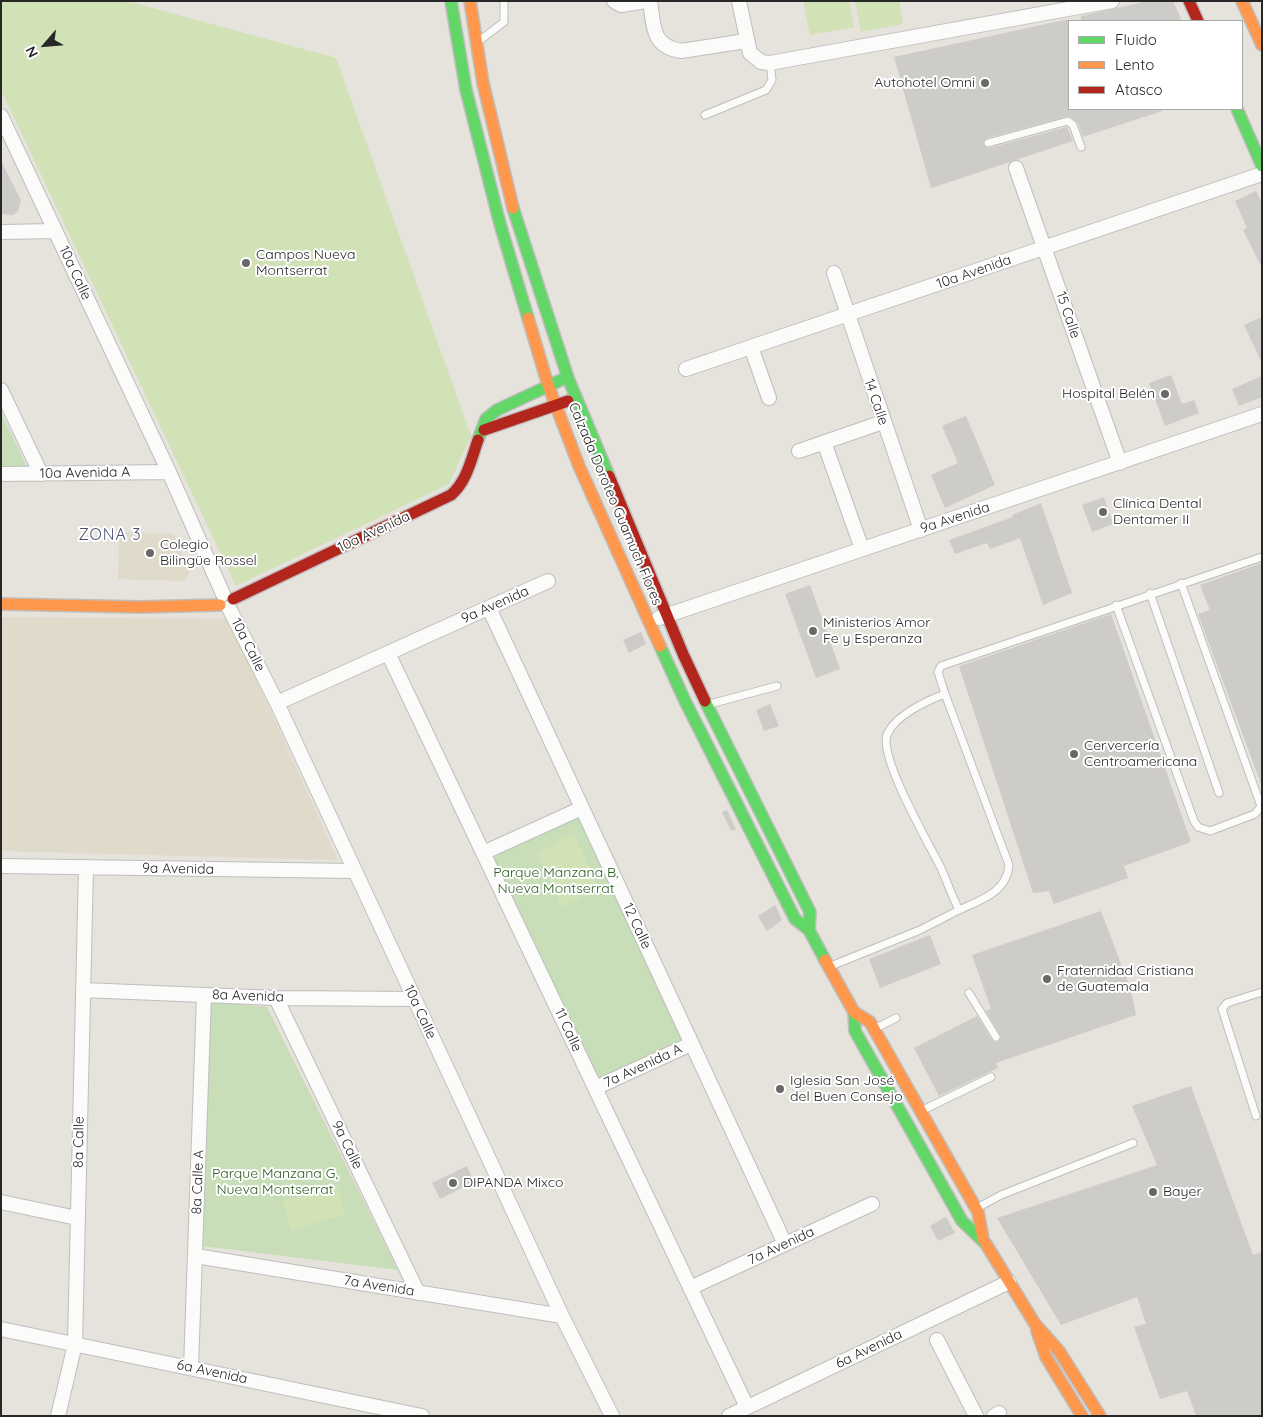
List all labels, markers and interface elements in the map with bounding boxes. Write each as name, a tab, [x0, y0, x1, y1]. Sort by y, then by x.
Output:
north arrow	[20, 20, 70, 70]
legend	[1068, 20, 1243, 110]
text: Fluido	[1115, 30, 1157, 49]
text: N	[21, 43, 42, 60]
text: Lento	[1115, 55, 1154, 74]
place label: Autohotel Omni	[874, 75, 975, 91]
marker: Autohotel Omni	[979, 77, 991, 89]
text: Atasco	[1115, 80, 1163, 99]
street label: 10a Calle	[55, 243, 95, 303]
place label: Campos Nueva Montserrat	[256, 247, 356, 280]
street label: 10a Avenida	[934, 251, 1014, 293]
marker: Campos Nueva Montserrat	[240, 257, 252, 269]
street label: 15 Calle	[1052, 289, 1084, 341]
street label: 14 Calle	[860, 377, 892, 427]
place label: Hospital Belén	[1062, 386, 1155, 402]
marker: Hospital Belén	[1159, 388, 1171, 400]
street label: Calzada Doroteo Guamuch Flores	[565, 400, 665, 608]
street label: 10a Avenida A	[40, 464, 130, 482]
place label: Clínica Dental Dentamer II	[1113, 496, 1202, 528]
street label: 9a Avenida	[918, 499, 992, 537]
marker: Clínica Dental Dentamer II	[1097, 506, 1109, 518]
street label: 10a Avenida	[335, 508, 413, 556]
district label: ZONA 3	[78, 525, 142, 545]
place label: Colegio Bilingüe Rossel	[160, 537, 257, 570]
marker: Colegio Bilingüe Rossel	[144, 547, 156, 559]
street label: 9a Avenida	[459, 583, 531, 627]
place label: Ministerios Amor Fe y Esperanza	[823, 615, 931, 648]
street label: 10a Calle	[227, 616, 269, 674]
marker: Ministerios Amor Fe y Esperanza	[807, 625, 819, 637]
place label: Cervercería Centroamericana	[1084, 738, 1197, 770]
marker: Cervercería Centroamericana	[1068, 748, 1080, 760]
street label: 9a Avenida	[142, 860, 214, 878]
park label: Parque Manzana B, Nueva Montserrat	[493, 865, 619, 898]
street label: 12 Calle	[619, 900, 655, 952]
place label: Fraternidad Cristiana de Guatemala	[1057, 963, 1194, 996]
marker: Fraternidad Cristiana de Guatemala	[1041, 973, 1053, 985]
street label: 10a Calle	[400, 982, 440, 1042]
street label: 8a Avenida	[212, 986, 284, 1006]
street label: 11 Calle	[551, 1006, 585, 1054]
street label: 7a Avenida A	[601, 1041, 685, 1091]
place label: Iglesia San José del Buen Consejo	[790, 1073, 903, 1106]
marker: Iglesia San José del Buen Consejo	[774, 1083, 786, 1095]
street label: 8a Calle	[70, 1116, 88, 1168]
street label: 9a Calle	[328, 1118, 366, 1172]
street label: 8a Calle A	[188, 1149, 208, 1215]
park label: Parque Manzana G, Nueva Montserrat	[212, 1166, 338, 1198]
place label: DIPANDA Mixco	[463, 1175, 563, 1191]
marker: DIPANDA Mixco	[447, 1177, 459, 1189]
place label: Bayer	[1163, 1184, 1202, 1200]
marker: Bayer	[1147, 1186, 1159, 1198]
street label: 7a Avenida	[745, 1223, 817, 1269]
street label: 7a Avenida	[342, 1272, 416, 1300]
street label: 6a Avenida	[833, 1326, 905, 1372]
street label: 6a Avenida	[175, 1356, 249, 1388]

